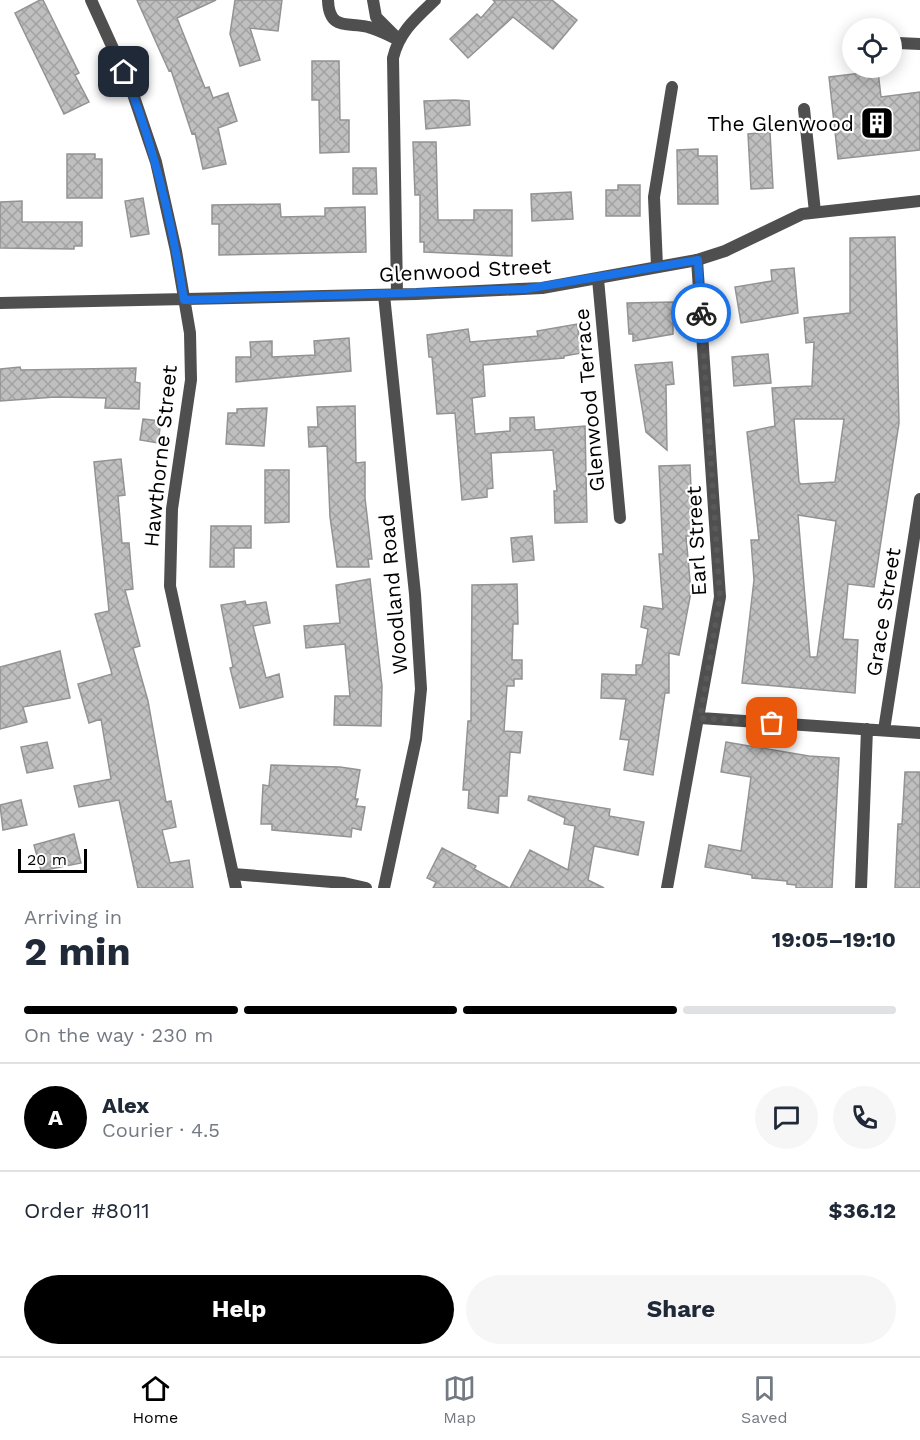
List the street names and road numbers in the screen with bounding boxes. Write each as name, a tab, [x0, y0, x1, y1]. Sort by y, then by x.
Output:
street label: Glenwood Street	[378, 253, 552, 287]
street label: Glenwood Terrace	[569, 307, 609, 493]
street label: Hawthorne Street	[138, 364, 182, 548]
street label: Earl Street	[681, 485, 711, 597]
street label: Woodland Road	[374, 513, 412, 675]
street label: Grace Street	[861, 546, 906, 678]

